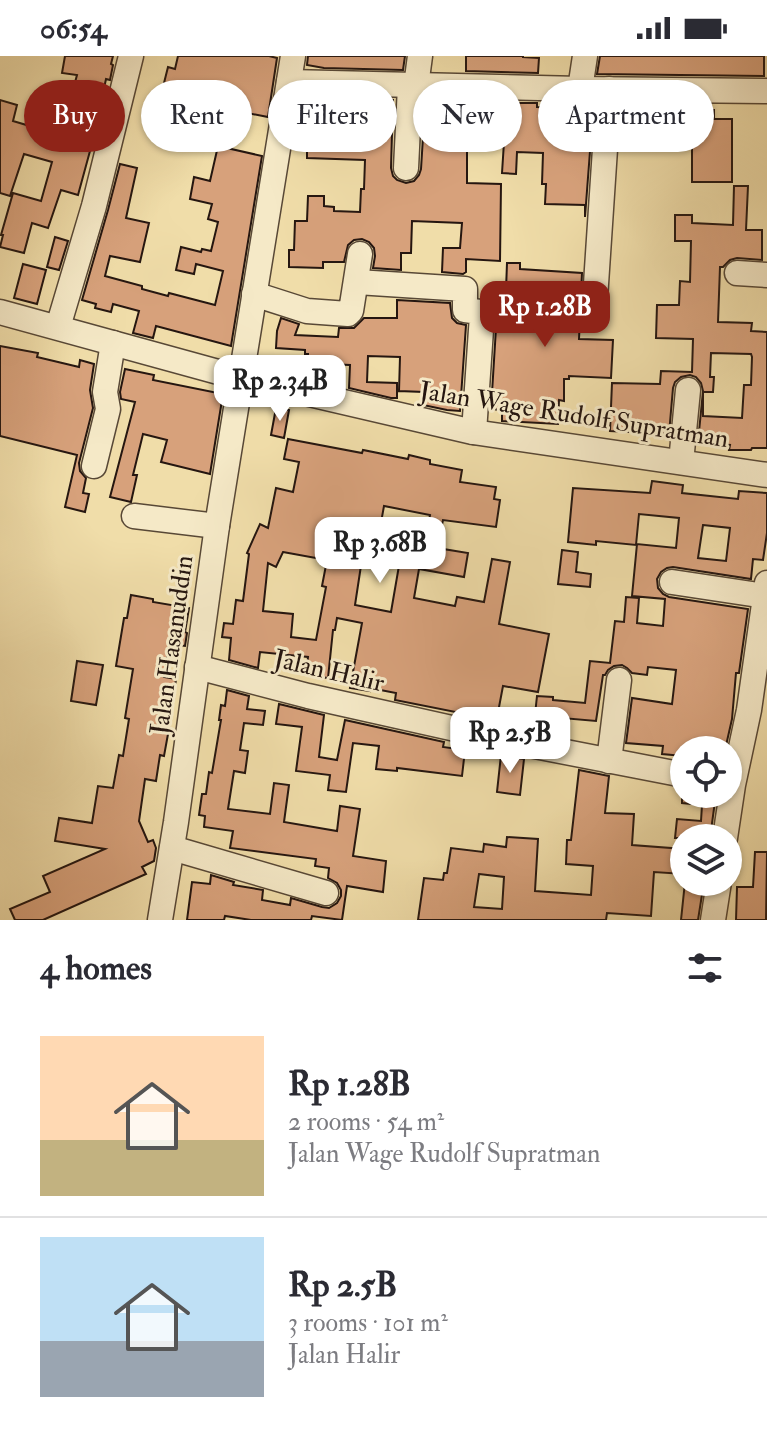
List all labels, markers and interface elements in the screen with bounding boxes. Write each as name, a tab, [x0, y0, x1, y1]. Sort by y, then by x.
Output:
text: 06:54	[40, 10, 107, 47]
chip: Buy	[24, 80, 125, 152]
chip: Rent	[141, 80, 252, 152]
chip: Filters	[268, 80, 397, 152]
chip: New	[413, 80, 522, 152]
chip: Apartment	[538, 80, 714, 152]
pin: Rp 1.28B	[462, 281, 628, 349]
text: Rp 1.28B	[498, 291, 592, 323]
pin: Rp 2.34B	[197, 355, 363, 423]
text: Rp 2.34B	[232, 365, 328, 397]
street label: Jalan Wage Rudolf Supratman	[416, 375, 731, 456]
pin: Rp 3.68B	[297, 517, 463, 585]
text: Rp 3.68B	[333, 527, 427, 559]
street label: Jalan Hasanuddin	[143, 553, 200, 738]
street label: Jalan Halir	[270, 643, 388, 699]
pin: Rp 2.5B	[436, 707, 584, 775]
text: Rp 2.5B	[468, 717, 552, 749]
map controls	[670, 736, 742, 896]
button: locate	[670, 736, 742, 808]
button: layers	[670, 824, 742, 896]
icon: filters	[683, 946, 727, 990]
text: 4 homes	[40, 947, 152, 990]
text: Rp 1.28B	[288, 1063, 411, 1106]
icon: home	[104, 1068, 200, 1164]
text: 2 rooms · 54 m²	[288, 1106, 444, 1138]
text: Jalan Wage Rudolf Supratman	[288, 1138, 600, 1170]
text: Rp 2.5B	[288, 1264, 397, 1307]
icon: home	[104, 1269, 200, 1365]
text: 3 rooms · 101 m²	[288, 1307, 448, 1339]
text: Jalan Halir	[288, 1339, 400, 1371]

